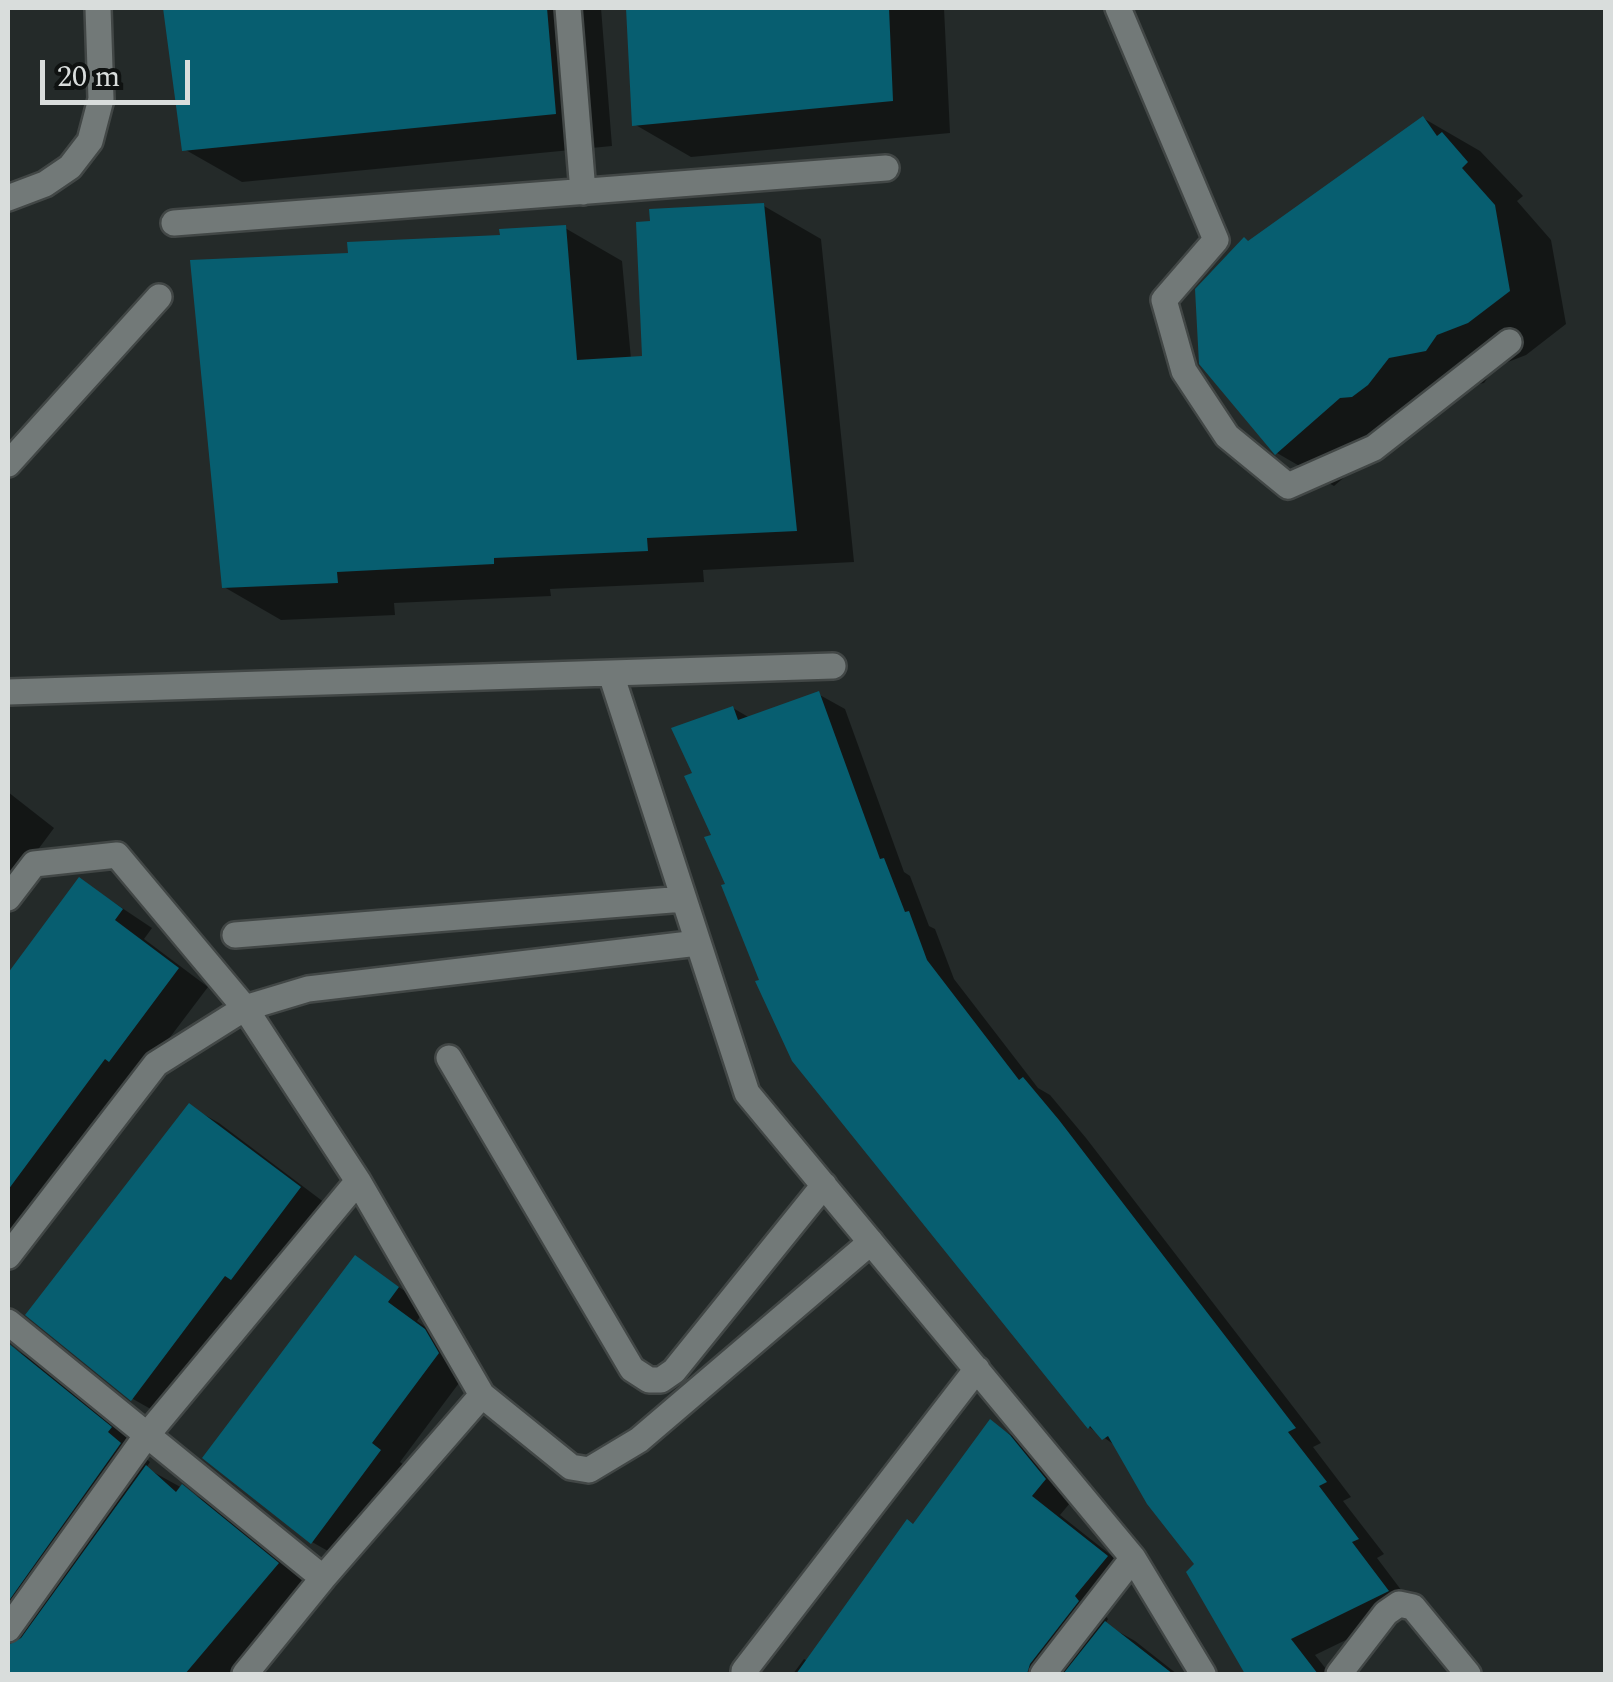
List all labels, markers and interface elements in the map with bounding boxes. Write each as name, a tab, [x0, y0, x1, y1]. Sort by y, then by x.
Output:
scale bar	[45, 40, 195, 102]
text: 20 m	[57, 54, 120, 100]

